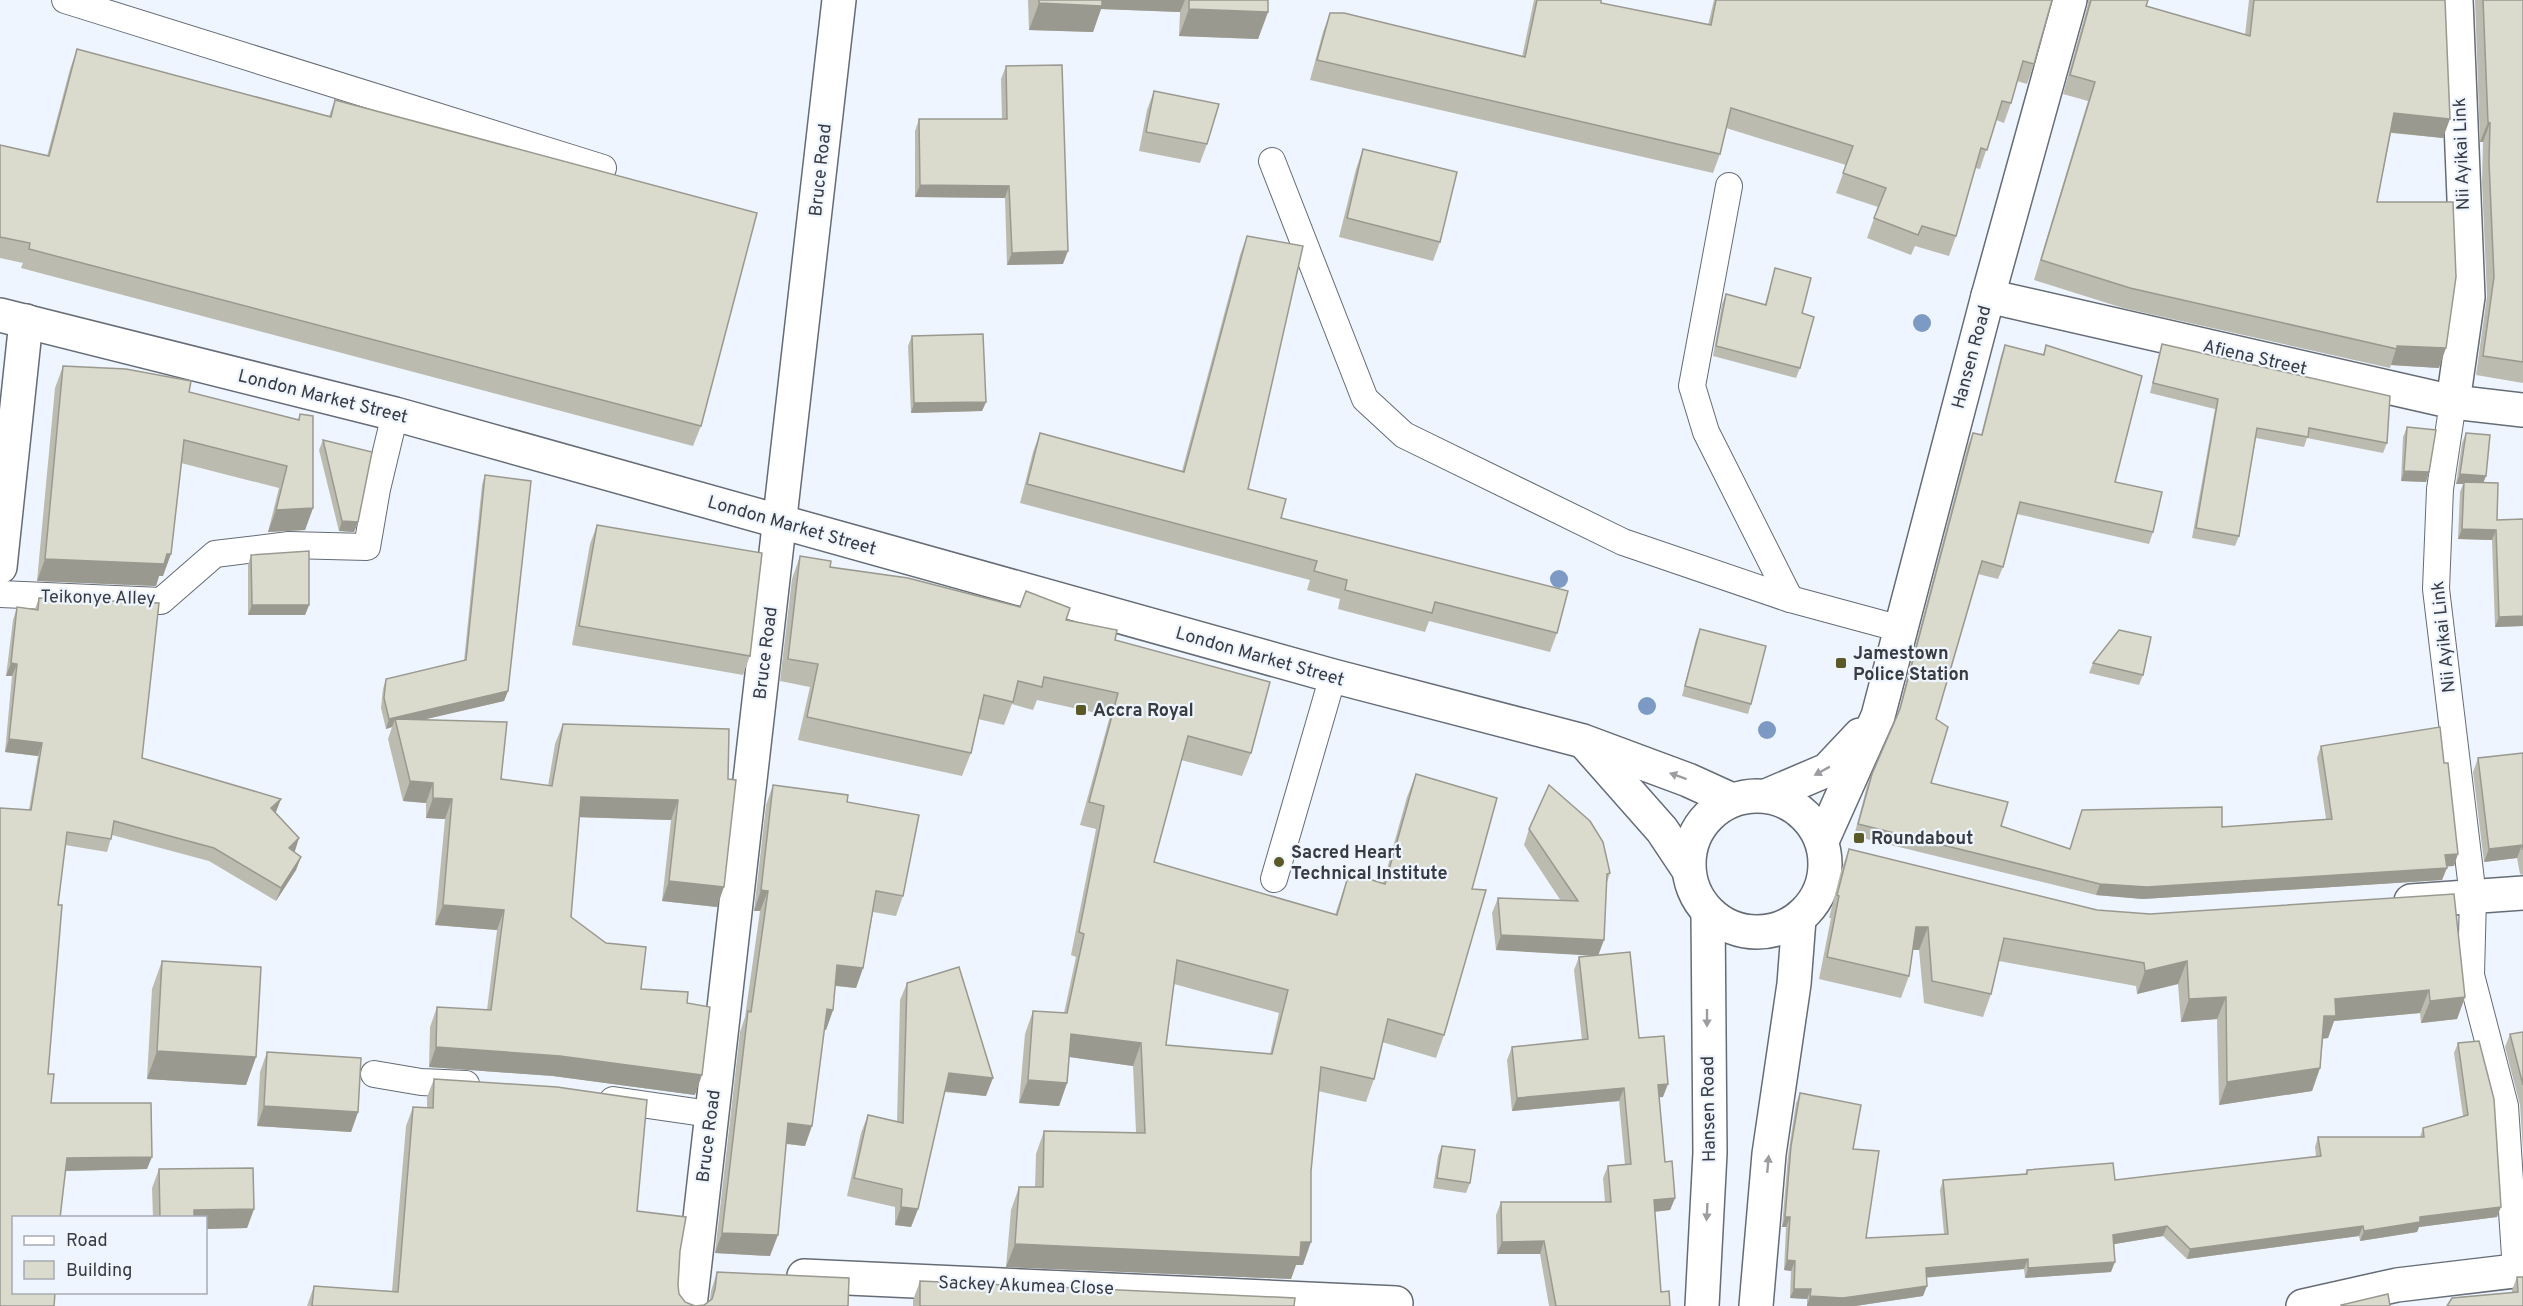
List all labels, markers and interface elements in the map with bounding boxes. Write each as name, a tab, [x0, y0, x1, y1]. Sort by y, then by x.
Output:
street label: Nii Ayikai Link	[2449, 97, 2476, 211]
street label: Bruce Road	[805, 122, 838, 218]
street label: Hansen Road	[1948, 303, 1997, 412]
street label: Afiena Street	[2200, 335, 2309, 382]
street label: London Market Street	[235, 365, 410, 430]
street label: London Market Street	[705, 491, 879, 562]
street label: Nii Ayikai Link	[2427, 580, 2462, 694]
street label: Teikonye Alley	[40, 586, 156, 611]
street label: Bruce Road	[749, 605, 784, 701]
street label: London Market Street	[1173, 622, 1347, 693]
place label: Jamestown Police Station	[1853, 643, 1969, 687]
marker: Jamestown Police Station	[1834, 656, 1848, 670]
place label: Accra Royal	[1093, 700, 1194, 723]
marker: Accra Royal	[1074, 703, 1088, 717]
one-way arrow	[1813, 766, 1830, 776]
one-way arrow	[1669, 771, 1687, 781]
place label: Roundabout	[1871, 828, 1973, 851]
marker: Roundabout	[1852, 831, 1866, 845]
place label: Sacred Heart Technical Institute	[1291, 842, 1448, 886]
marker: Sacred Heart Technical Institute	[1272, 855, 1286, 869]
one-way arrow	[1702, 1008, 1712, 1027]
street label: Hansen Road	[1697, 1056, 1722, 1162]
street label: Bruce Road	[692, 1088, 727, 1184]
one-way arrow	[1763, 1154, 1773, 1173]
one-way arrow	[1702, 1203, 1711, 1222]
legend	[12, 1216, 207, 1294]
text: Road	[66, 1230, 108, 1253]
text: Building	[66, 1260, 132, 1283]
street label: Sackey Akumea Close	[938, 1272, 1114, 1301]

